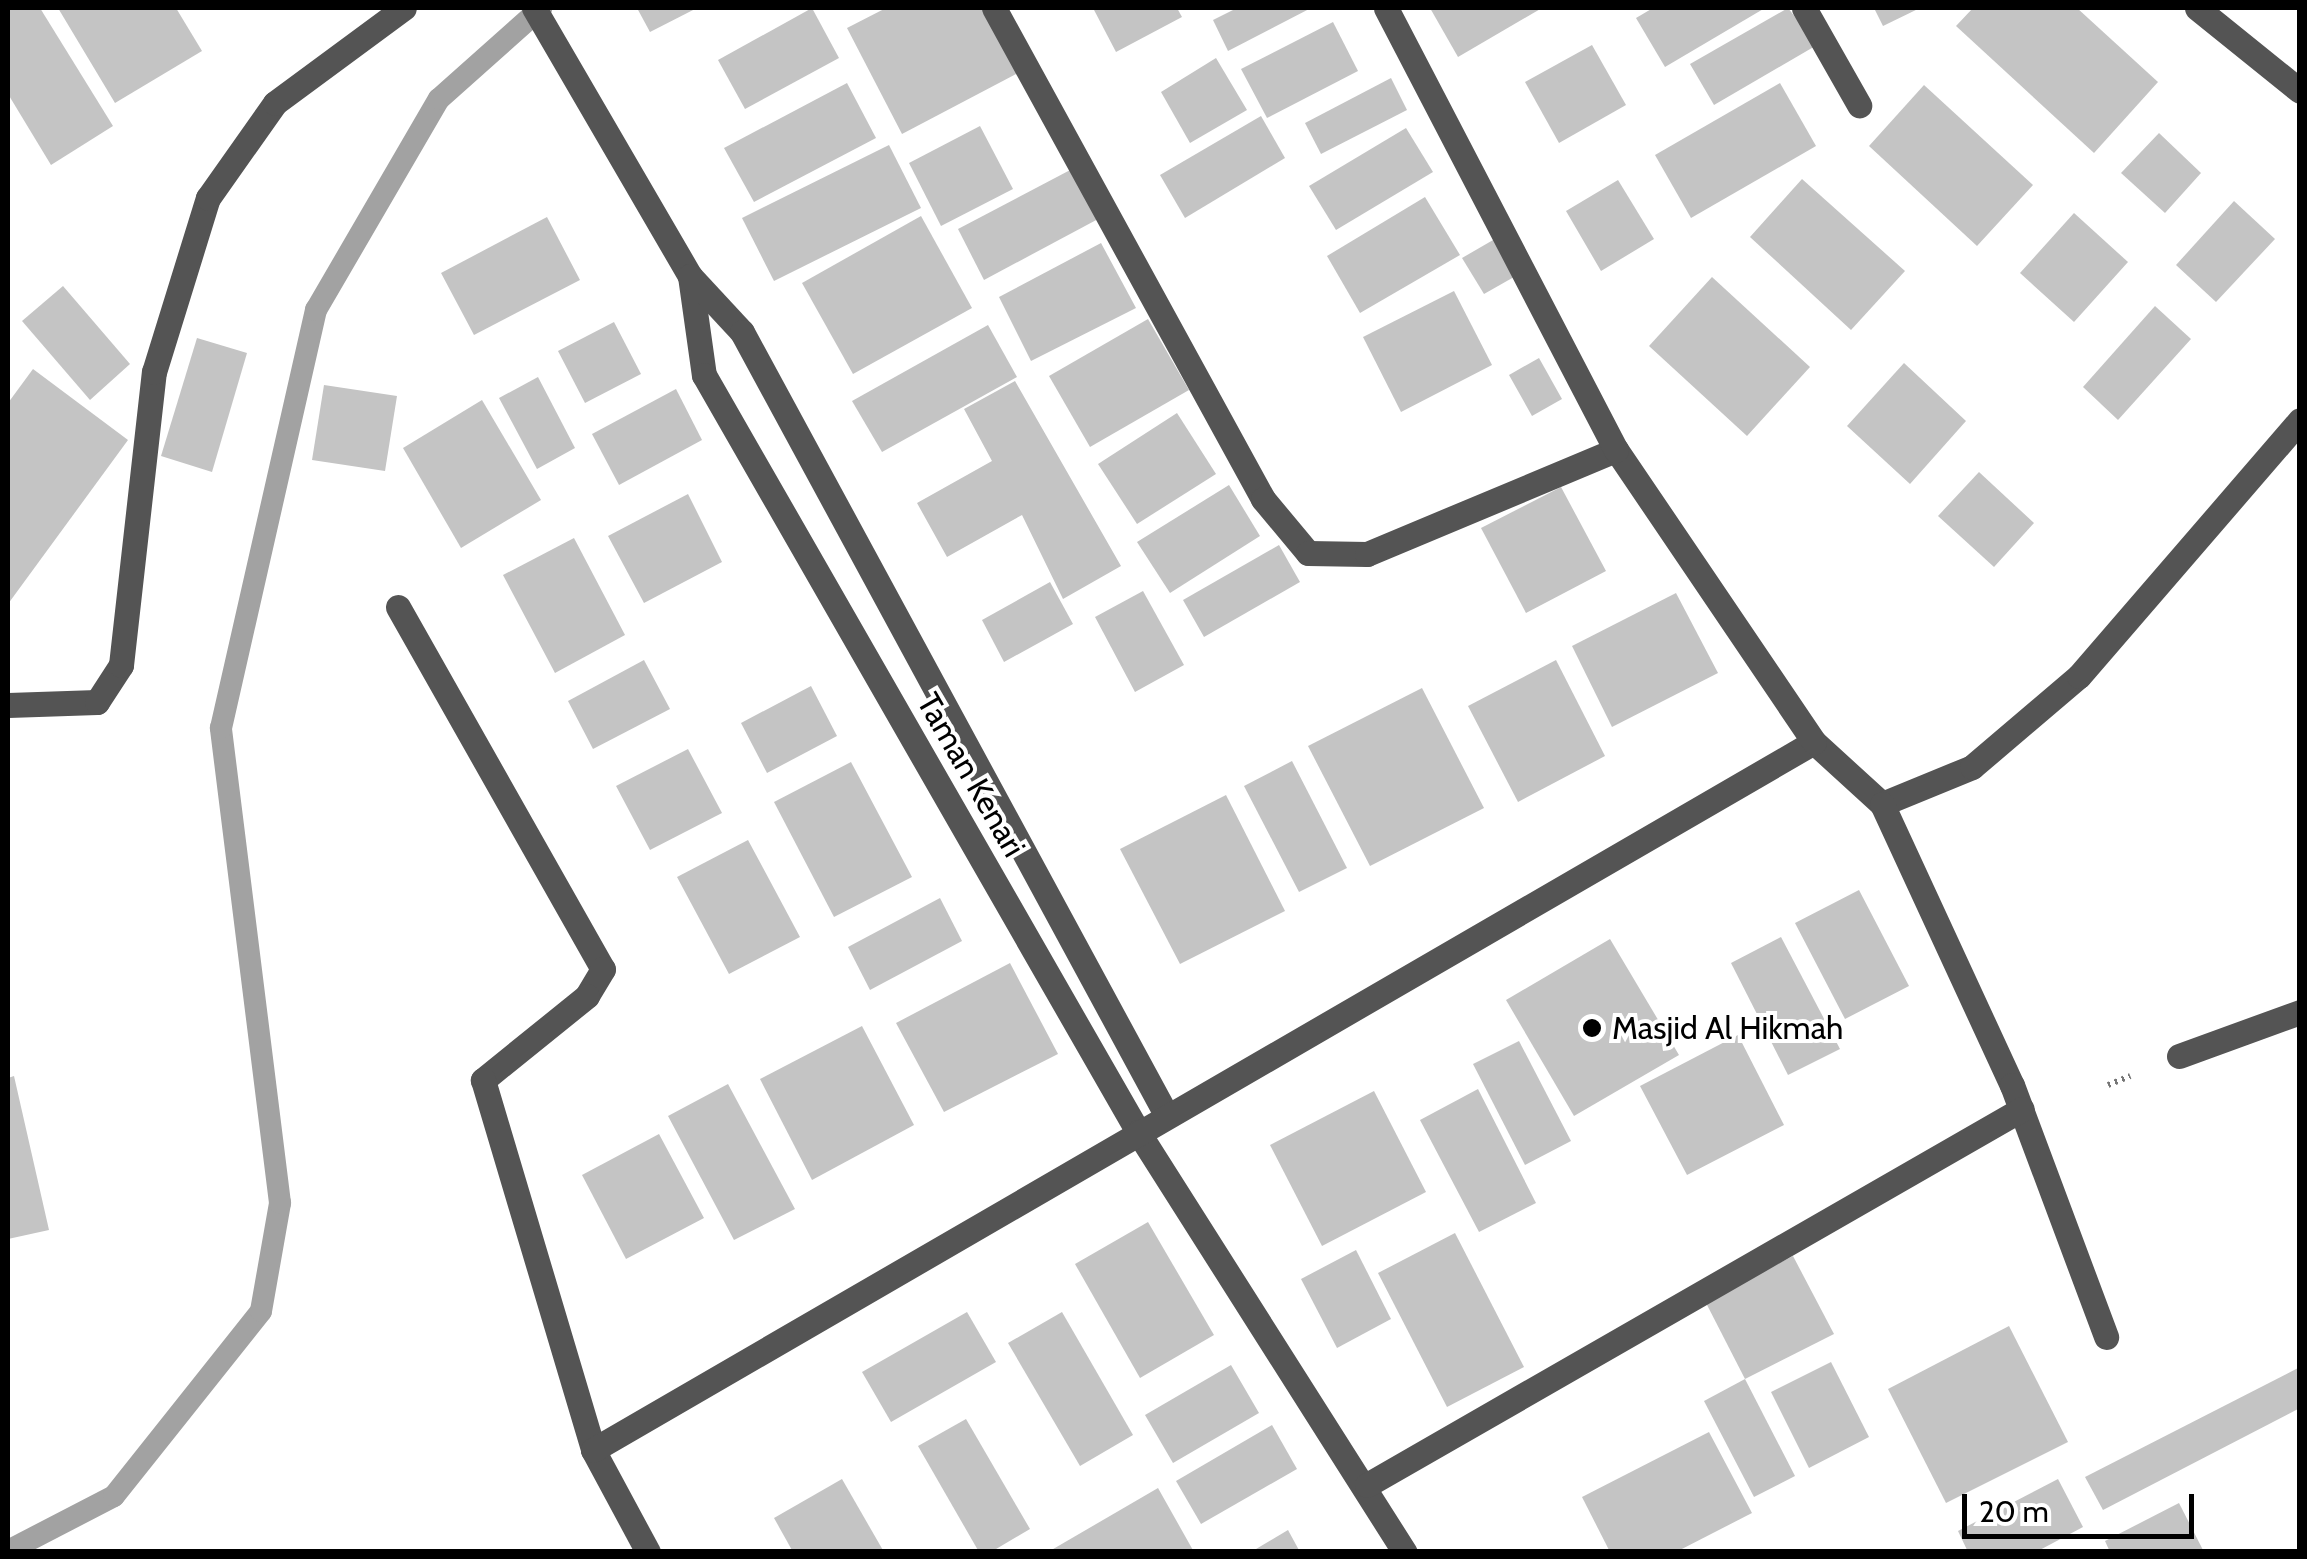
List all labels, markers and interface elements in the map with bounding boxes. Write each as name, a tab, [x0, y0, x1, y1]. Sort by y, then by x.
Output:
street label: Taman Kenari	[909, 686, 1033, 864]
place label: Masjid Al Hikmah	[1612, 1009, 1843, 1047]
marker: Masjid Al Hikmah	[1581, 1017, 1603, 1039]
scale bar	[1967, 1474, 2200, 1536]
text: 20 m	[1979, 1493, 2049, 1530]

